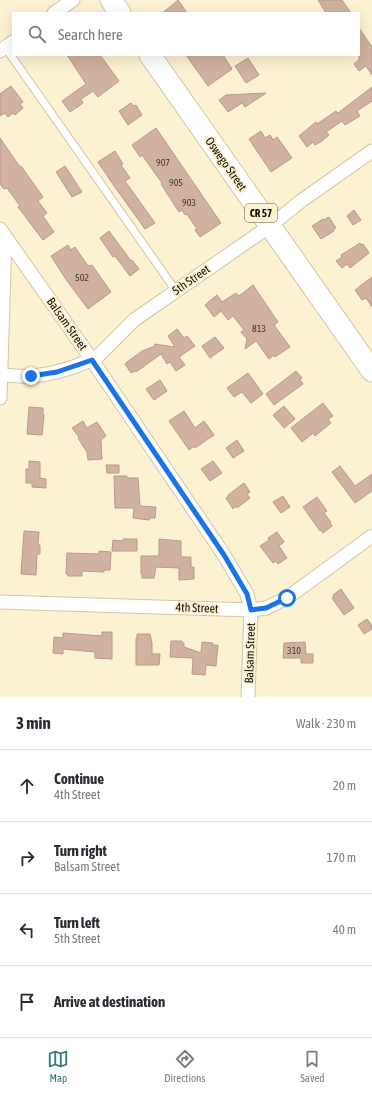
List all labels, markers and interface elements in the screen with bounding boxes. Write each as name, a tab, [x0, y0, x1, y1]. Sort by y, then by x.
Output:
search box	[12, 12, 360, 56]
icon: search	[26, 23, 48, 45]
text: Search here	[58, 26, 123, 43]
street label: Oswego Street	[202, 134, 250, 194]
house number: 907	[156, 157, 170, 168]
house number: 905	[169, 177, 183, 188]
house number: 903	[182, 197, 196, 208]
road number: CR 57	[245, 204, 277, 222]
street label: 5th Street	[169, 262, 213, 298]
house number: 502	[75, 272, 89, 283]
street label: Balsam Street	[44, 295, 91, 353]
house number: 813	[252, 323, 266, 334]
route end	[22, 367, 40, 385]
route start	[278, 589, 296, 607]
street label: 4th Street	[175, 600, 219, 616]
street label: Balsam Street	[242, 622, 258, 684]
house number: 310	[287, 645, 301, 656]
text: 3 min	[16, 713, 51, 733]
text: Walk · 230 m	[296, 716, 356, 731]
text: Continue	[54, 770, 104, 787]
icon: ahead	[16, 775, 38, 797]
text: 20 m	[333, 778, 356, 793]
text: 4th Street	[54, 787, 100, 802]
text: Turn right	[54, 842, 107, 859]
icon: right	[16, 847, 38, 869]
text: 170 m	[327, 850, 356, 865]
text: Balsam Street	[54, 859, 120, 874]
text: Turn left	[54, 914, 100, 931]
icon: left	[16, 919, 38, 941]
text: 40 m	[333, 922, 356, 937]
text: 5th Street	[54, 931, 100, 946]
icon: arrive	[16, 991, 38, 1013]
text: Arrive at destination	[54, 993, 165, 1010]
tab: Map	[47, 1048, 69, 1084]
tab: Directions	[164, 1048, 205, 1084]
tab: Saved	[300, 1048, 325, 1084]

